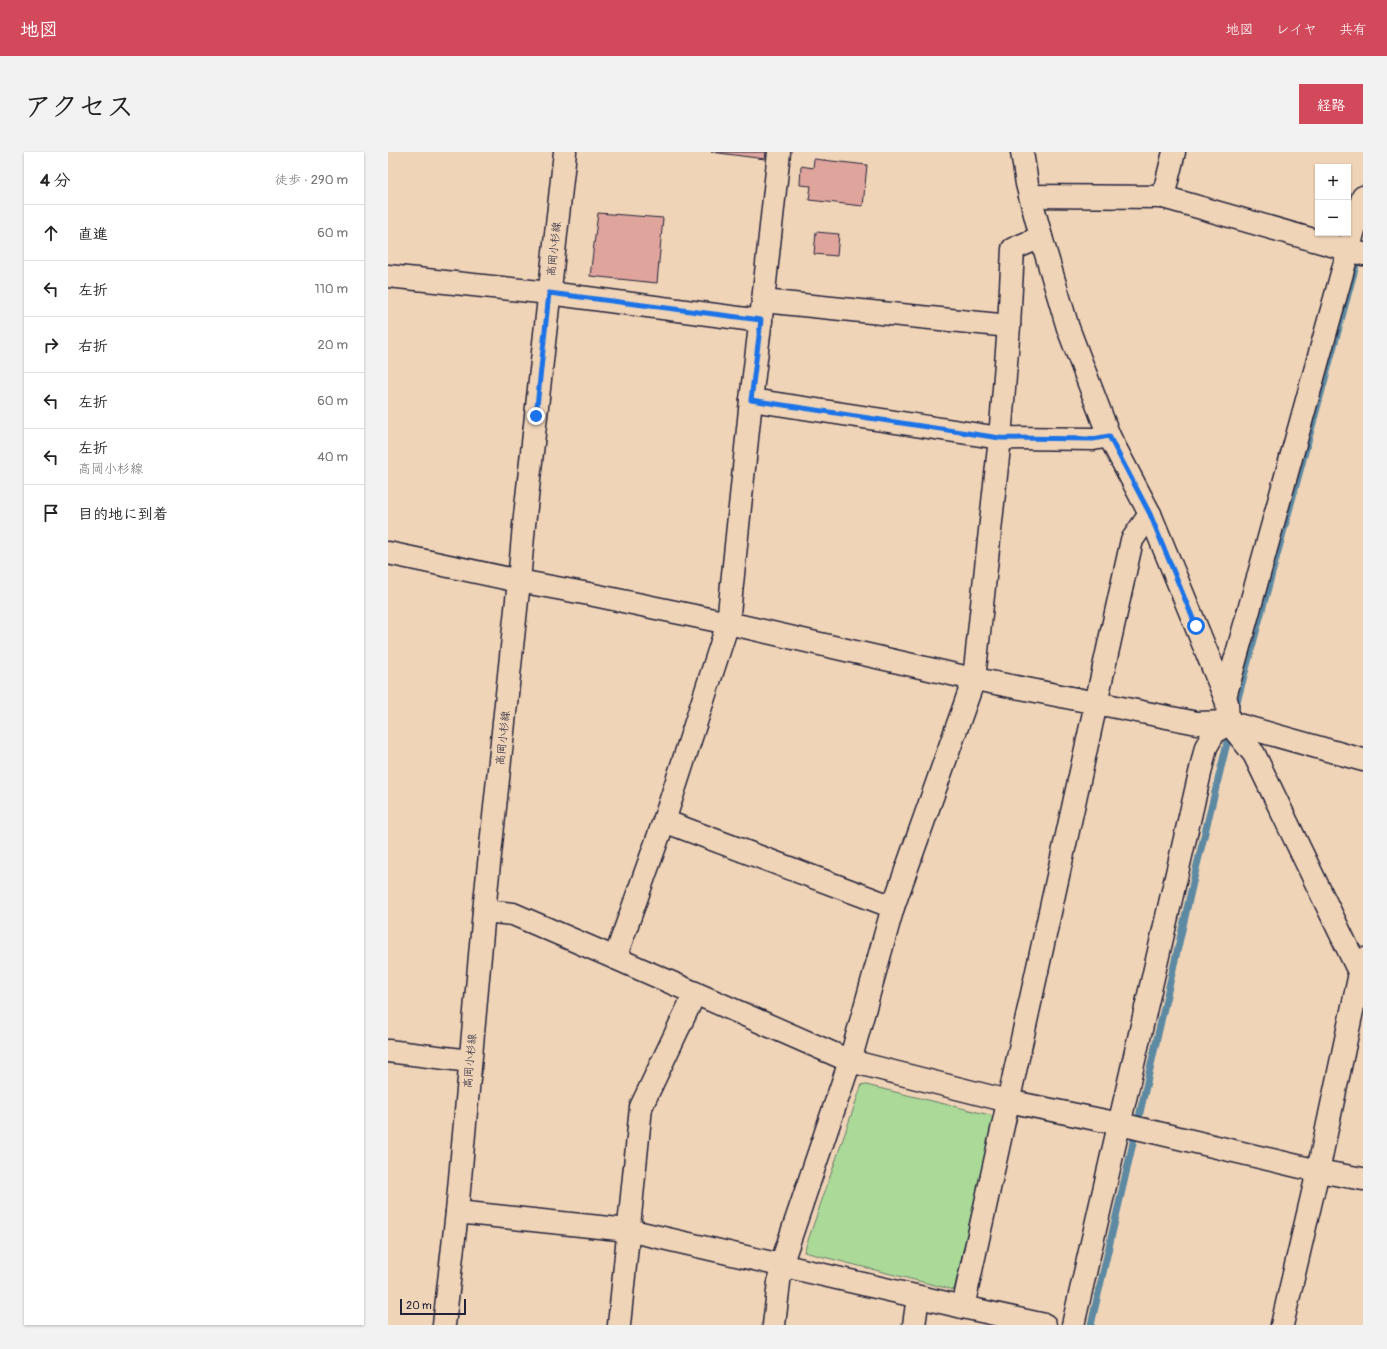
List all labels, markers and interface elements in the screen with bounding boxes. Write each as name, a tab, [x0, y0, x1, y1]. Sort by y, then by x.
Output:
text: 地図	[20, 18, 58, 42]
text: 地図	[1226, 21, 1254, 38]
text: レイヤ	[1276, 21, 1317, 38]
text: 共有	[1339, 21, 1367, 38]
button: 経路	[1299, 84, 1363, 124]
text: アクセス	[24, 90, 134, 125]
map controls	[1315, 164, 1351, 236]
button: +	[1315, 164, 1351, 200]
text: 4 分	[40, 170, 71, 191]
text: 徒歩 · 290 m	[275, 172, 348, 188]
button: −	[1315, 200, 1351, 236]
street label: 高岡小杉線	[545, 221, 563, 277]
icon: ahead	[40, 222, 62, 244]
text: 直進	[78, 225, 108, 244]
text: 60 m	[317, 225, 348, 241]
icon: left	[40, 278, 62, 300]
text: 左折	[78, 281, 108, 300]
text: 110 m	[315, 281, 348, 297]
icon: right	[40, 334, 62, 356]
text: 右折	[78, 337, 108, 356]
text: 20 m	[317, 337, 348, 353]
icon: left	[40, 390, 62, 412]
text: 左折	[78, 393, 108, 412]
text: 60 m	[317, 393, 348, 409]
route end	[527, 407, 545, 425]
text: 左折	[78, 439, 108, 458]
icon: left	[40, 446, 62, 468]
text: 40 m	[317, 449, 348, 465]
text: 高岡小杉線	[78, 461, 143, 477]
icon: arrive	[40, 502, 62, 524]
text: 目的地に到着	[78, 505, 168, 524]
route start	[1187, 617, 1205, 635]
street label: 高岡小杉線	[494, 710, 512, 766]
street label: 高岡小杉線	[461, 1033, 479, 1089]
scale bar	[400, 1297, 466, 1316]
text: 20 m	[406, 1299, 432, 1312]

